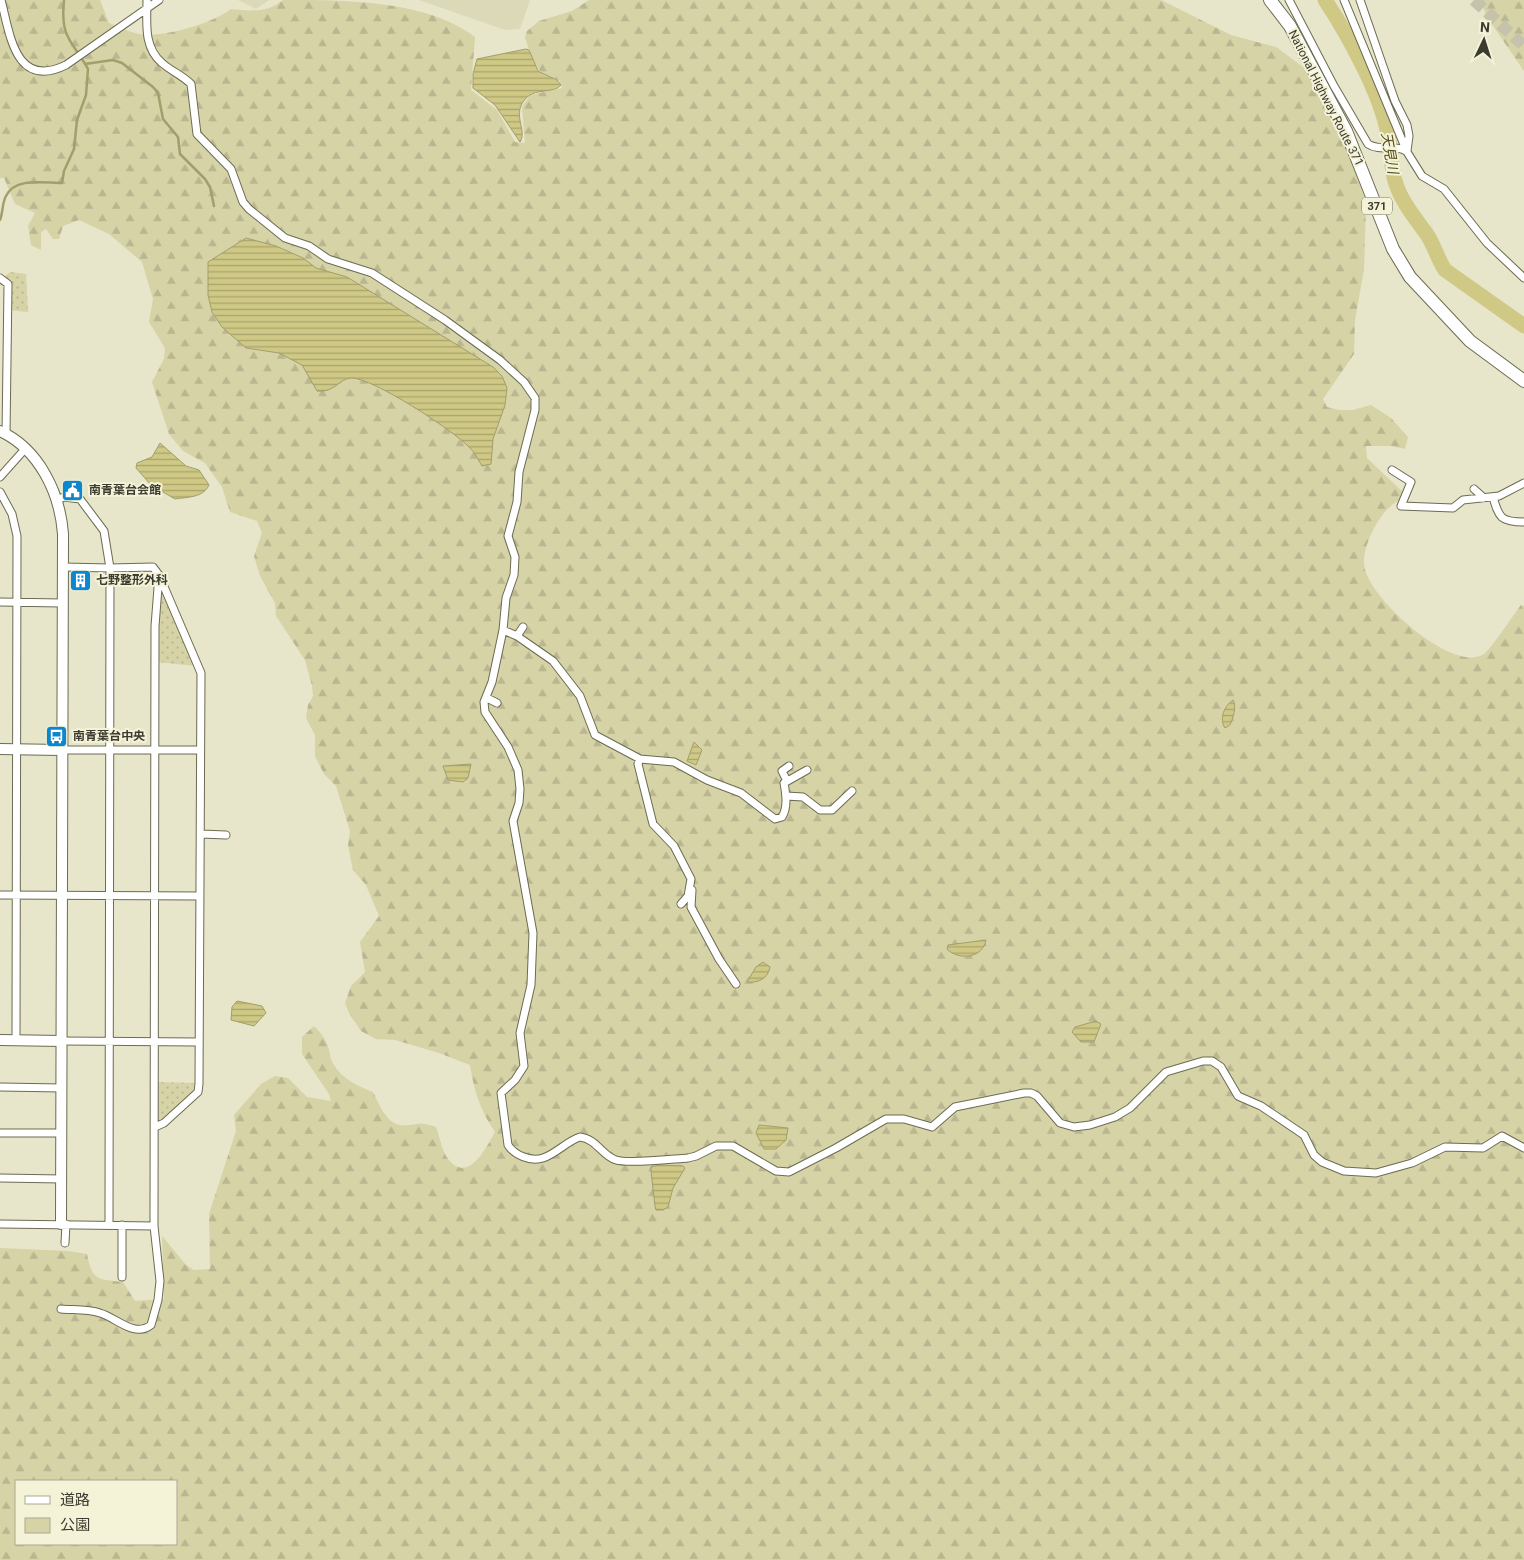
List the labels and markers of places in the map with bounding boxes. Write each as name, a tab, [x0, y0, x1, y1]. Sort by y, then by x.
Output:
public building icon: 南青葉台会館	[61, 478, 85, 502]
place label: 南青葉台会館	[89, 483, 161, 497]
building icon: 七野整形外科	[68, 568, 92, 592]
place label: 七野整形外科	[96, 573, 168, 587]
bus stop icon: 南青葉台中央	[45, 724, 69, 748]
place label: 南青葉台中央	[73, 729, 145, 743]

